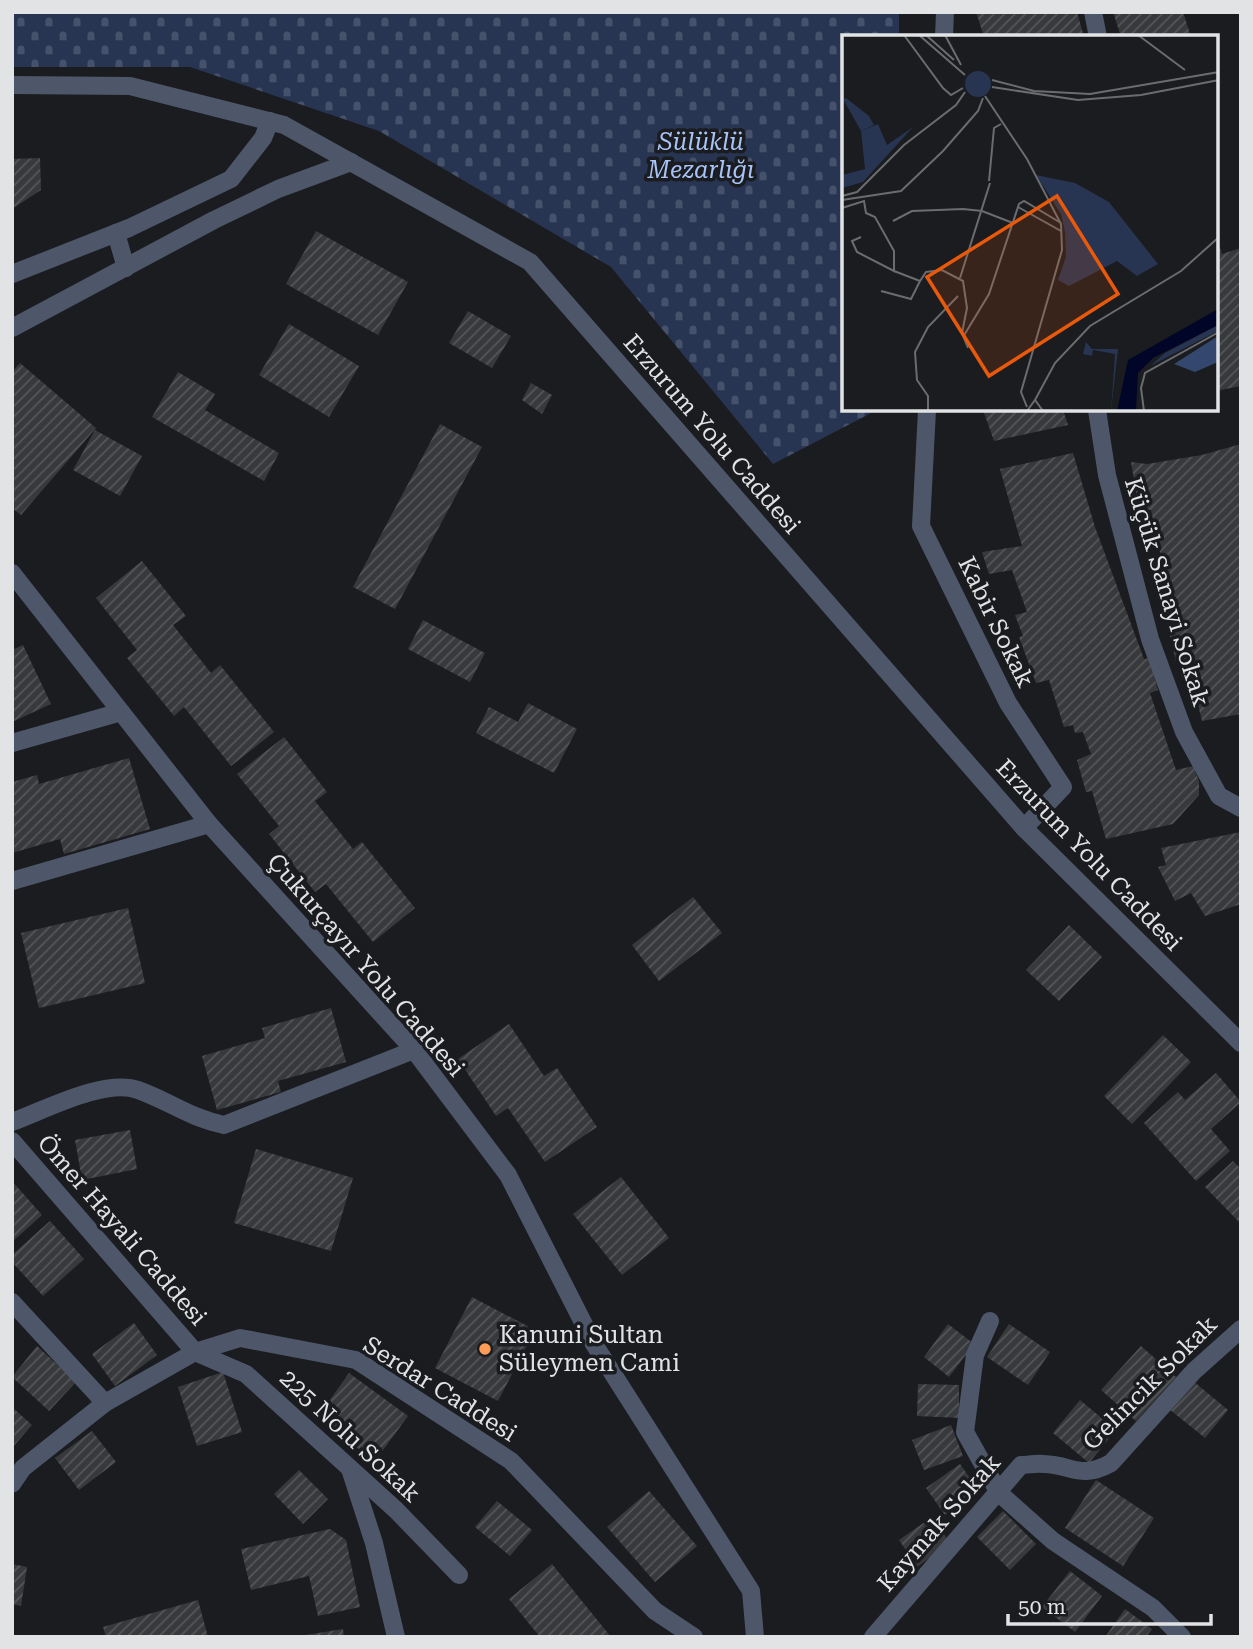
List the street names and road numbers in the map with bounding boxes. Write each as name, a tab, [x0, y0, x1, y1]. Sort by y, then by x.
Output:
street label: Erzurum Yolu Caddesi	[618, 329, 806, 540]
street label: Küçük Sanayi Sokak	[1119, 474, 1215, 710]
street label: Kabir Sokak	[952, 552, 1040, 692]
street label: Erzurum Yolu Caddesi	[990, 754, 1188, 957]
street label: Çukurçayır Yolu Caddesi	[262, 848, 471, 1082]
street label: Ömer Hayali Caddesi	[32, 1128, 213, 1331]
street label: Gelincik Sokak	[1077, 1310, 1223, 1456]
street label: Serdar Caddesi	[358, 1331, 522, 1448]
street label: 225 Nolu Sokak	[274, 1364, 426, 1508]
street label: Kaymak Sokak	[872, 1449, 1006, 1597]

